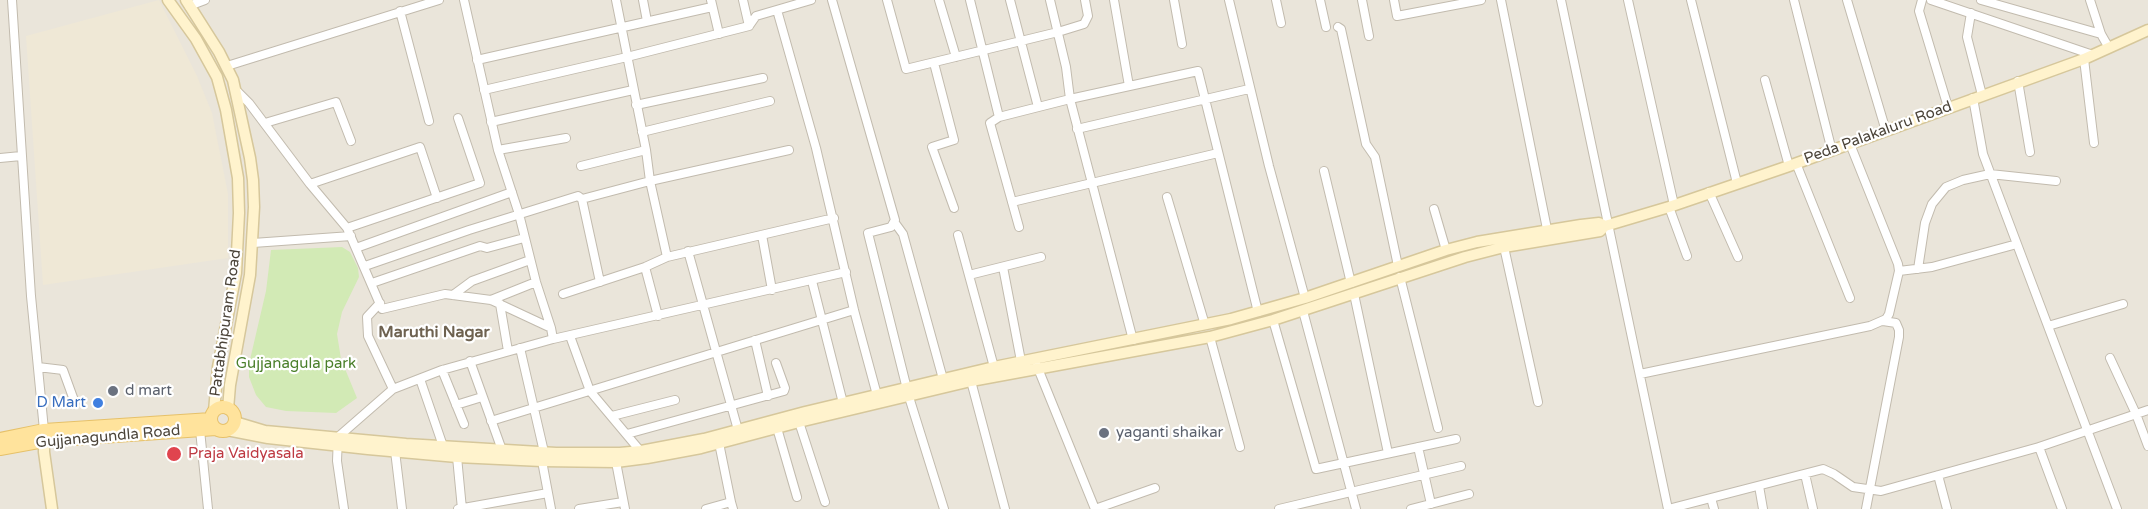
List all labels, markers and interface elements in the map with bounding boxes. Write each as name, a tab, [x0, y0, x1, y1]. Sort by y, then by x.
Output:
street label: Peda Palakaluru Road	[1802, 98, 1954, 168]
street label: Pattabhipuram Road	[207, 248, 245, 398]
district label: Maruthi Nagar	[378, 323, 490, 343]
park label: Gujjanagula park	[236, 355, 356, 373]
place label: d mart	[125, 382, 172, 400]
marker: d mart	[106, 384, 120, 398]
place label: D Mart	[36, 394, 86, 412]
marker: D Mart	[91, 396, 105, 410]
street label: Gujjanagundla Road	[35, 422, 181, 452]
place label: yaganti shaikar	[1116, 424, 1223, 442]
marker: yaganti shaikar	[1097, 426, 1111, 440]
marker: Praja Vaidyasala	[165, 445, 183, 463]
place label: Praja Vaidyasala	[188, 445, 304, 463]

